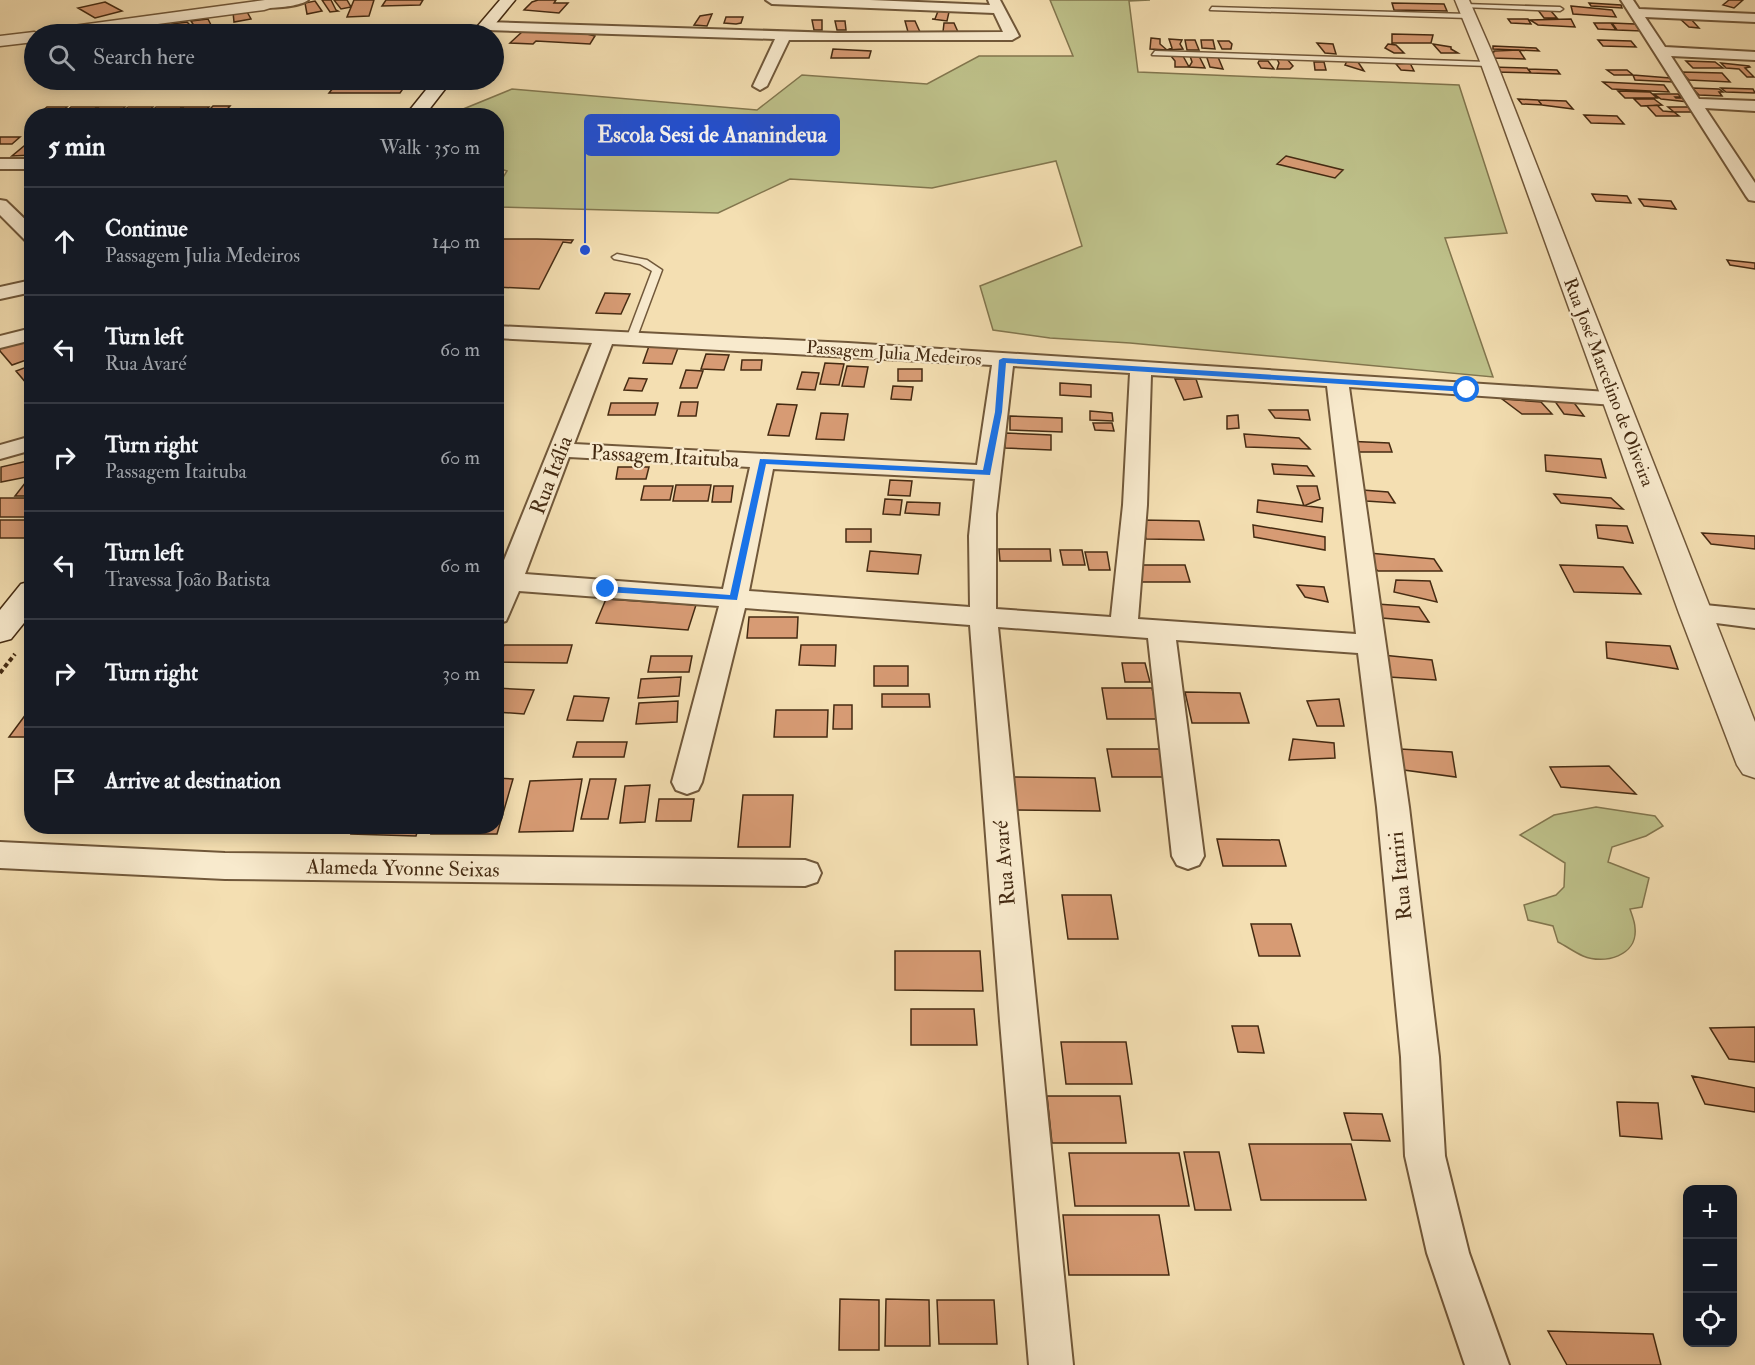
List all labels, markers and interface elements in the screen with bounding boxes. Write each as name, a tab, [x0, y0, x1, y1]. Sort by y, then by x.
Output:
search box	[24, 24, 504, 90]
icon: search	[45, 41, 78, 74]
text: Search here	[93, 43, 195, 71]
callout: Escola Sesi de Ananindeua	[585, 115, 839, 155]
text: Escola Sesi de Ananindeua	[597, 121, 828, 149]
text: 5 min	[48, 131, 105, 163]
text: Walk · 350 m	[380, 135, 480, 160]
text: Continue	[105, 215, 188, 243]
icon: ahead	[48, 225, 81, 258]
text: 140 m	[432, 229, 480, 254]
text: Passagem Julia Medeiros	[105, 243, 300, 268]
street label: Rua José Marcelino de Oliveira	[1558, 275, 1659, 490]
text: Turn left	[105, 323, 184, 351]
icon: left	[48, 333, 81, 366]
street label: Passagem Julia Medeiros	[806, 336, 982, 371]
text: 60 m	[440, 337, 480, 362]
text: Rua Avaré	[105, 351, 187, 376]
route start	[1453, 376, 1479, 402]
text: Turn right	[105, 431, 198, 459]
street label: Rua Itália	[524, 432, 579, 518]
street label: Passagem Itaituba	[590, 439, 740, 474]
icon: right	[48, 441, 81, 474]
text: 60 m	[440, 445, 480, 470]
text: Passagem Itaituba	[105, 459, 247, 484]
text: Turn left	[105, 539, 184, 567]
icon: left	[48, 549, 81, 582]
text: 60 m	[440, 553, 480, 578]
text: Travessa João Batista	[105, 567, 270, 592]
route end	[592, 575, 618, 601]
icon: right	[48, 657, 81, 690]
text: Turn right	[105, 659, 198, 687]
text: 30 m	[442, 661, 480, 686]
icon: arrive	[48, 765, 81, 798]
text: Arrive at destination	[105, 767, 281, 795]
street label: Rua Avaré	[987, 819, 1022, 907]
street label: Rua Itariri	[1382, 830, 1419, 922]
street label: Alameda Yvonne Seixas	[305, 853, 500, 884]
map controls	[1683, 1185, 1737, 1347]
button: +	[1683, 1185, 1737, 1239]
button: −	[1683, 1239, 1737, 1293]
button: locate	[1683, 1293, 1737, 1347]

